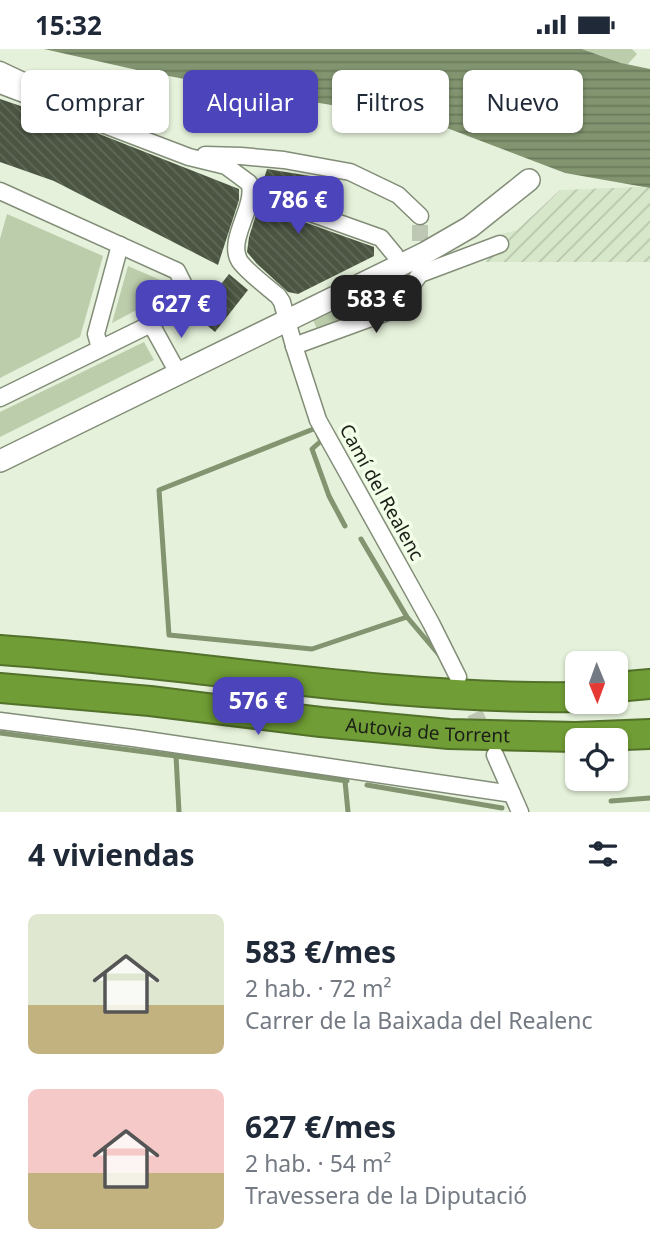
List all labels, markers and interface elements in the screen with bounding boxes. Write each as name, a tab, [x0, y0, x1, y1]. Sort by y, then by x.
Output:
text: 15:32	[35, 7, 102, 43]
chip: Comprar	[21, 70, 169, 133]
chip: Alquilar	[183, 70, 318, 133]
chip: Filtros	[332, 70, 449, 133]
chip: Nuevo	[463, 70, 583, 133]
pin: 786 €	[249, 177, 347, 236]
text: 786 €	[269, 183, 327, 215]
pin: 583 €	[327, 275, 425, 335]
pin: 627 €	[132, 281, 230, 340]
text: 583 €	[347, 282, 405, 314]
text: 627 €	[152, 287, 210, 319]
street label: Camí del Realenc	[334, 419, 430, 565]
north arrow	[565, 651, 628, 714]
map controls	[565, 651, 628, 791]
pin: 576 €	[209, 677, 307, 737]
text: 576 €	[229, 684, 287, 716]
street label: Autovia de Torrent	[344, 711, 510, 748]
button: locate	[565, 728, 628, 791]
text: 4 viviendas	[28, 834, 195, 875]
icon: filters	[584, 835, 622, 873]
text: 583 €/mes	[245, 931, 396, 972]
icon: home	[84, 942, 168, 1026]
text: 2 hab. · 72 m²	[245, 972, 392, 1004]
text: Carrer de la Baixada del Realenc	[245, 1004, 593, 1036]
text: 627 €/mes	[245, 1106, 396, 1147]
icon: home	[84, 1117, 168, 1201]
text: 2 hab. · 54 m²	[245, 1147, 392, 1179]
text: Travessera de la Diputació	[245, 1179, 527, 1211]

